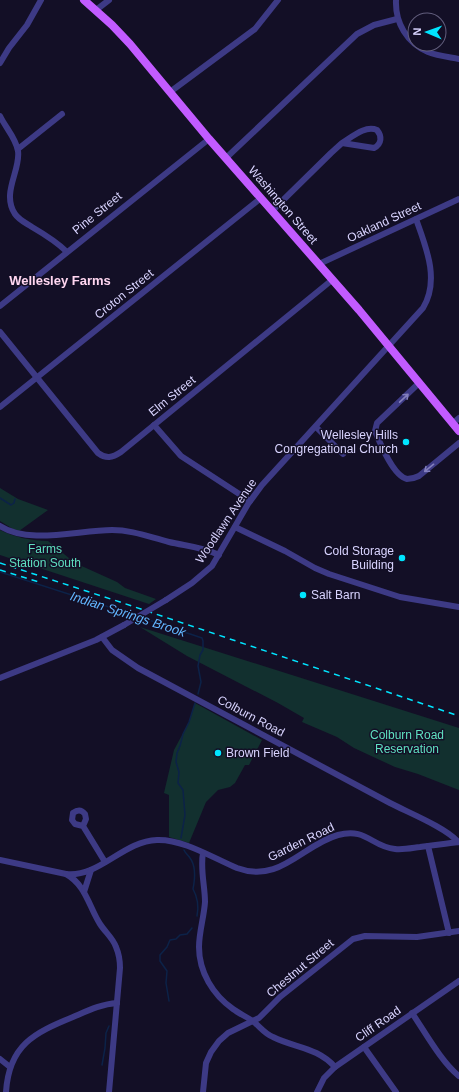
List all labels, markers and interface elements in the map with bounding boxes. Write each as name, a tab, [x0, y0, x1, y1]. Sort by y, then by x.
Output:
north arrow	[407, 12, 447, 52]
text: N	[411, 27, 423, 36]
street label: Washington Street	[245, 163, 321, 247]
street label: Pine Street	[70, 188, 125, 237]
street label: Oakland Street	[345, 198, 424, 245]
street label: Croton Street	[92, 266, 157, 322]
district label: Wellesley Farms	[9, 273, 111, 288]
street label: Elm Street	[146, 373, 199, 419]
one-way arrow	[399, 393, 409, 402]
place label: Wellesley Hills Congregational Church	[275, 428, 398, 456]
marker: Wellesley Hills Congregational Church	[401, 437, 411, 447]
one-way arrow	[423, 464, 434, 472]
street label: Woodlawn Avenue	[193, 476, 260, 566]
park label: Farms Station South	[9, 542, 81, 570]
place label: Cold Storage Building	[324, 544, 394, 572]
marker: Cold Storage Building	[397, 553, 407, 563]
water label: Indian Springs Brook	[68, 588, 189, 640]
place label: Salt Barn	[311, 588, 360, 602]
marker: Salt Barn	[298, 590, 308, 600]
street label: Colburn Road	[215, 692, 287, 740]
park label: Colburn Road Reservation	[370, 728, 444, 756]
place label: Brown Field	[226, 746, 289, 760]
marker: Brown Field	[213, 748, 223, 758]
street label: Garden Road	[266, 820, 336, 864]
street label: Chestnut Street	[264, 935, 337, 1000]
street label: Cliff Road	[352, 1003, 404, 1045]

